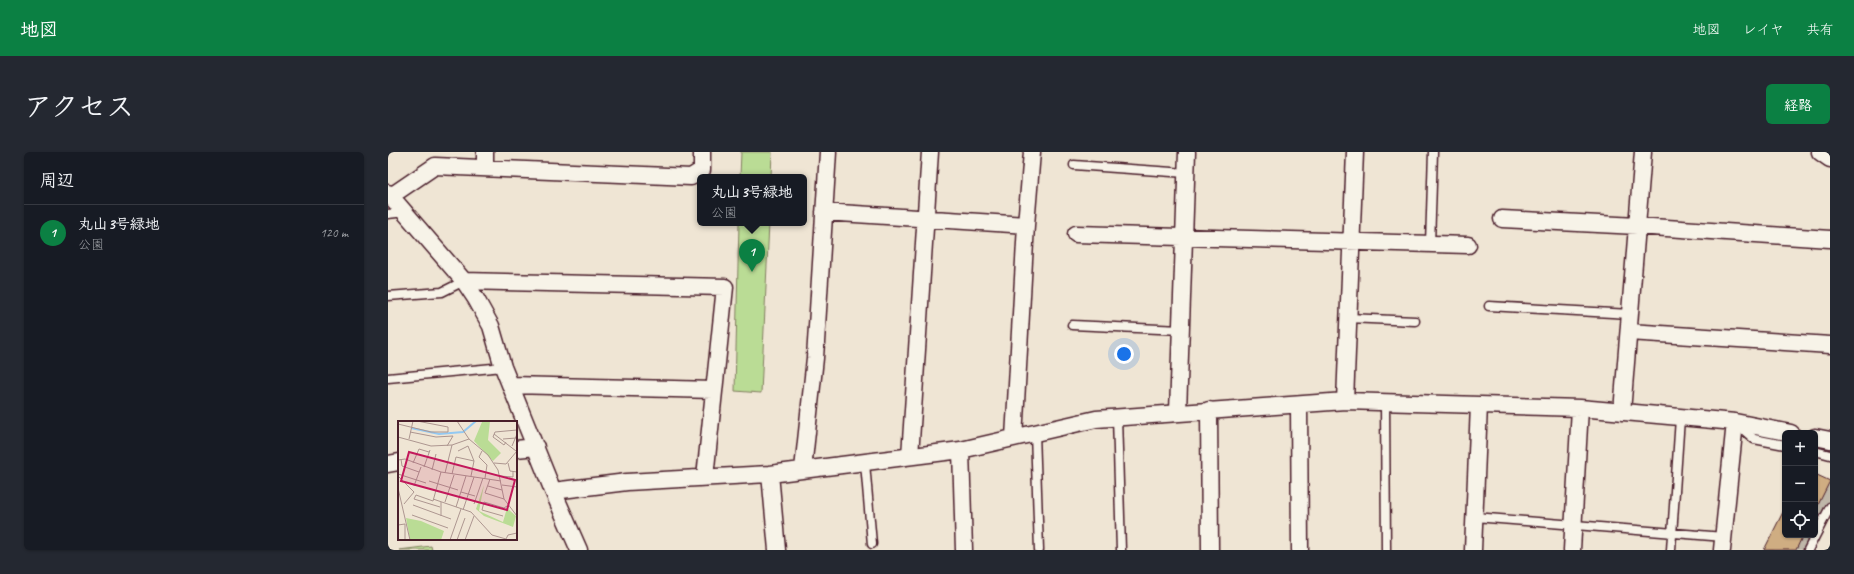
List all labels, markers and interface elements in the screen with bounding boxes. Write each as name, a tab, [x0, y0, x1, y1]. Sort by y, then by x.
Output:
text: 地図	[20, 18, 58, 42]
text: 地図	[1693, 21, 1721, 38]
text: レイヤ	[1743, 21, 1784, 38]
text: 共有	[1806, 21, 1834, 38]
button: 経路	[1766, 84, 1830, 124]
text: アクセス	[24, 89, 134, 124]
text: 周辺	[40, 170, 74, 191]
popup	[697, 174, 807, 226]
text: 丸山3号緑地	[711, 183, 793, 202]
text: 公園	[711, 205, 737, 221]
text: 丸山3号緑地	[78, 215, 160, 234]
text: 1	[50, 225, 56, 241]
text: 120 m	[320, 225, 348, 241]
text: 公園	[78, 237, 104, 253]
pin: 1	[739, 239, 765, 272]
your location	[1114, 344, 1134, 364]
inset map	[398, 421, 517, 540]
map controls	[1782, 430, 1818, 538]
button: +	[1782, 430, 1818, 466]
button: −	[1782, 466, 1818, 502]
button: locate	[1782, 502, 1818, 538]

